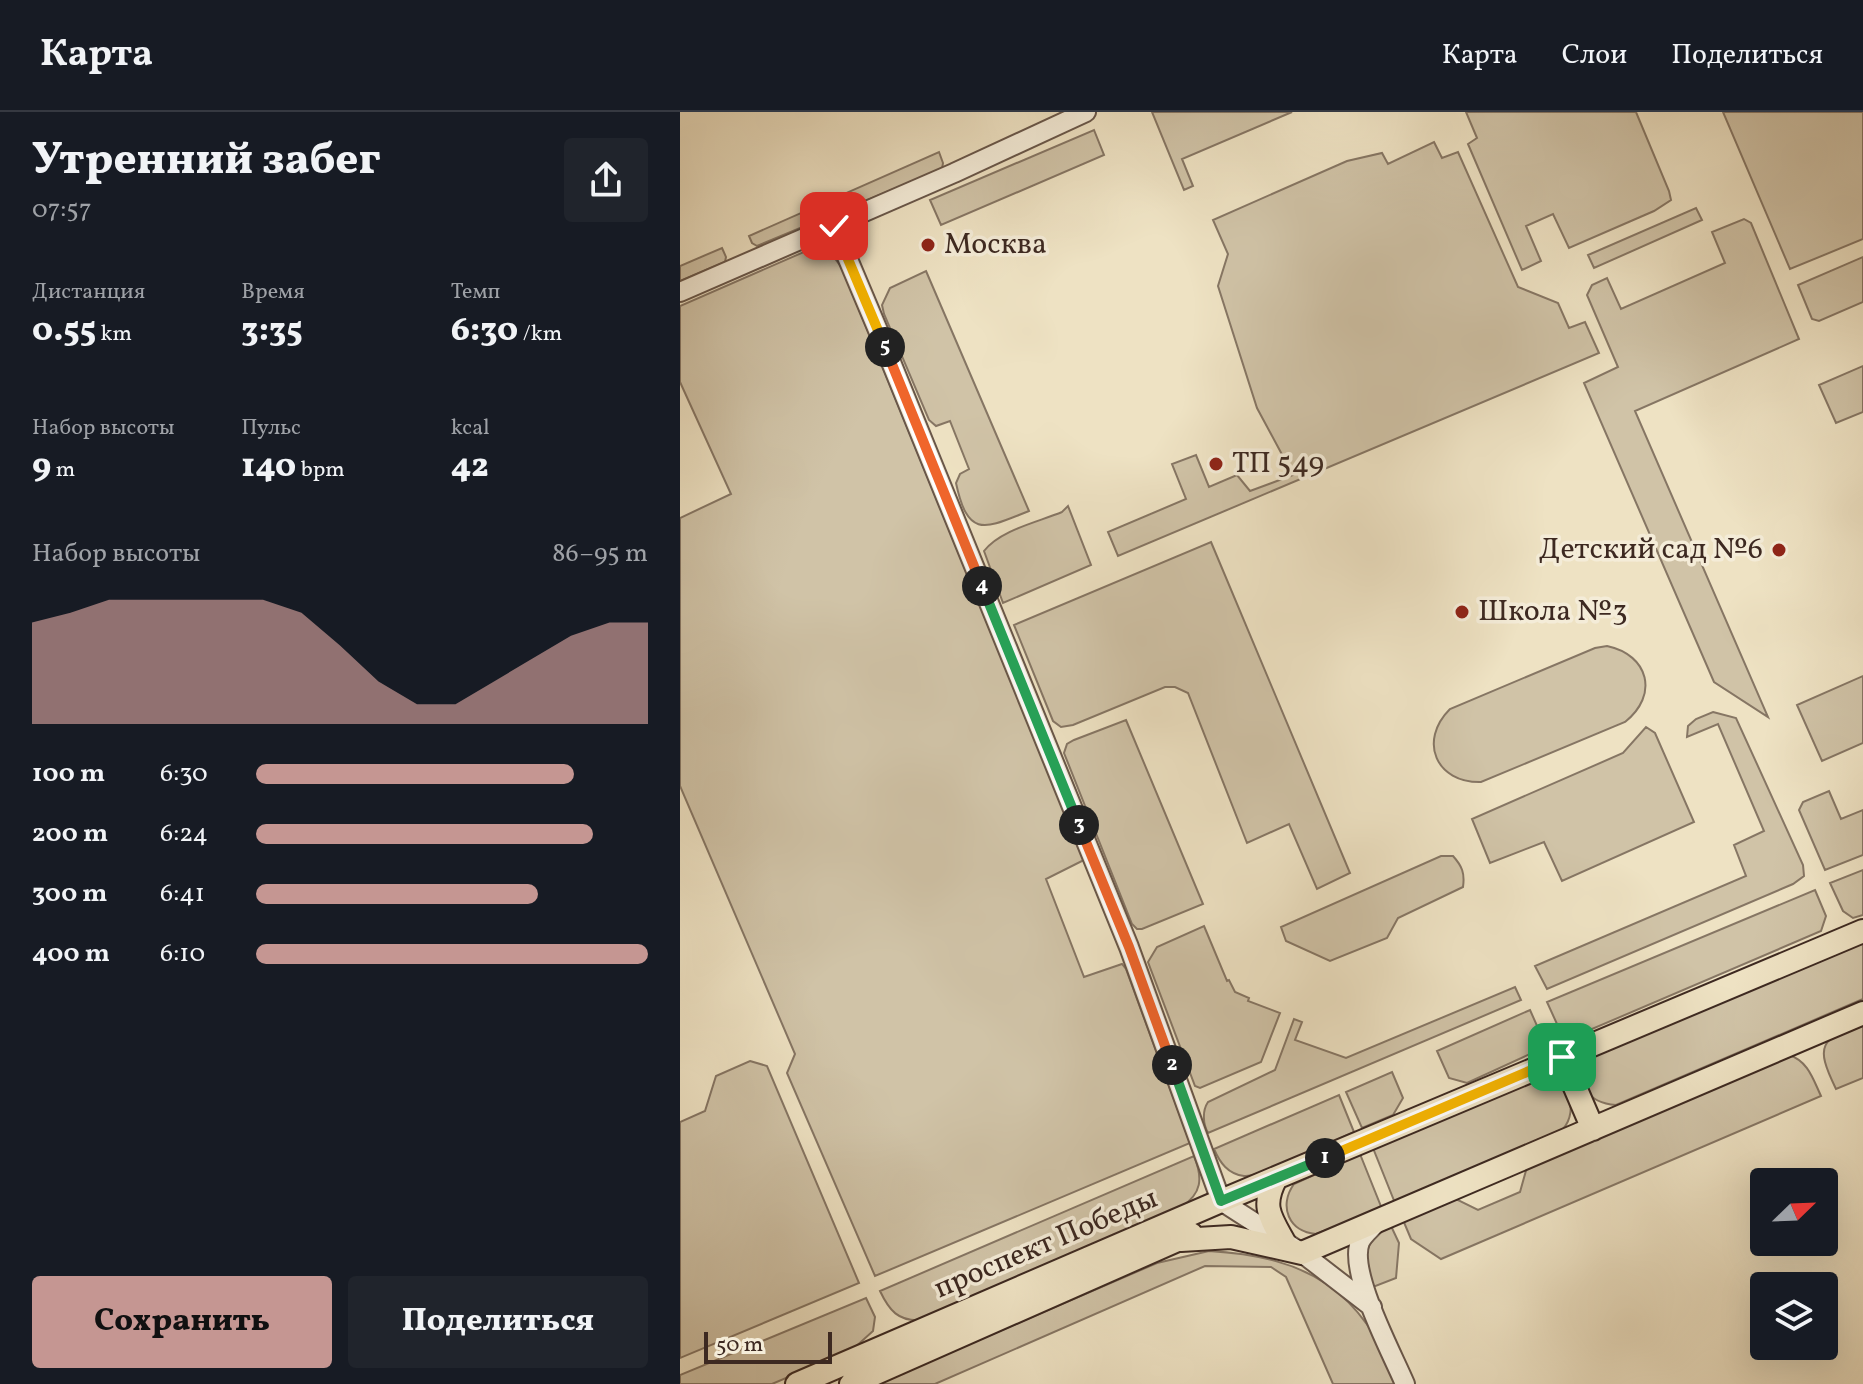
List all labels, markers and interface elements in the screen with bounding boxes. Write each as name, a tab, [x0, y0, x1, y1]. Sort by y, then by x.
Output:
text: Карта	[40, 29, 153, 82]
text: Карта	[1442, 36, 1518, 75]
text: Слои	[1562, 36, 1627, 75]
text: Поделиться	[1671, 36, 1823, 75]
text: Утренний забег	[32, 131, 381, 192]
button: share	[564, 138, 648, 222]
text: 07:57	[32, 192, 92, 228]
pin	[800, 192, 868, 260]
icon: check	[812, 204, 856, 248]
place label: Москва	[944, 224, 1047, 266]
marker: Москва	[919, 236, 937, 254]
text: Дистанция	[32, 277, 145, 308]
text: Время	[241, 277, 305, 308]
text: Темп	[451, 277, 500, 308]
text: 0.55	[32, 308, 96, 355]
text: 3:35	[241, 308, 303, 355]
text: 6:30	[451, 308, 518, 355]
text: km	[96, 319, 132, 350]
text: /km	[518, 319, 562, 350]
pin: 5	[865, 327, 905, 367]
text: 5	[880, 331, 890, 362]
text: Набор высоты	[32, 413, 175, 444]
text: Пульс	[241, 413, 301, 444]
text: kcal	[451, 413, 490, 444]
place label: ТП 549	[1232, 443, 1324, 485]
text: 9	[32, 444, 51, 491]
text: 140	[241, 444, 296, 491]
text: 42	[451, 444, 489, 491]
text: m	[51, 455, 75, 486]
text: bpm	[296, 455, 345, 486]
marker: ТП 549	[1207, 455, 1225, 473]
place label: Детский сад №6	[1539, 529, 1763, 571]
text: Набор высоты	[32, 536, 200, 572]
text: 86–95 m	[552, 536, 648, 572]
marker: Детский сад №6	[1770, 541, 1788, 559]
pin: 4	[962, 566, 1002, 606]
text: 4	[975, 570, 989, 601]
place label: Школа №3	[1478, 591, 1628, 633]
marker: Школа №3	[1453, 603, 1471, 621]
text: 100 m	[32, 756, 105, 792]
text: 6:30	[160, 756, 208, 792]
pin: 3	[1059, 805, 1099, 845]
text: 3	[1073, 809, 1085, 840]
text: 200 m	[32, 816, 108, 852]
text: 6:24	[160, 816, 208, 852]
text: 300 m	[32, 876, 108, 912]
text: 6:41	[160, 876, 205, 912]
text: 400 m	[32, 936, 110, 972]
text: 6:10	[160, 936, 205, 972]
pin	[1528, 1023, 1596, 1091]
icon: arrive	[1540, 1035, 1584, 1079]
pin: 2	[1152, 1045, 1192, 1085]
text: 2	[1166, 1049, 1178, 1080]
pin: 1	[1305, 1138, 1345, 1178]
text: 1	[1321, 1142, 1329, 1173]
north arrow	[1750, 1168, 1838, 1256]
map controls	[1750, 1168, 1838, 1360]
street label: проспект Победы	[928, 1178, 1164, 1310]
button: layers	[1750, 1272, 1838, 1360]
button: Сохранить	[32, 1276, 332, 1368]
button: Поделиться	[348, 1276, 648, 1368]
scale bar	[704, 1328, 832, 1364]
text: 50 m	[716, 1330, 763, 1361]

